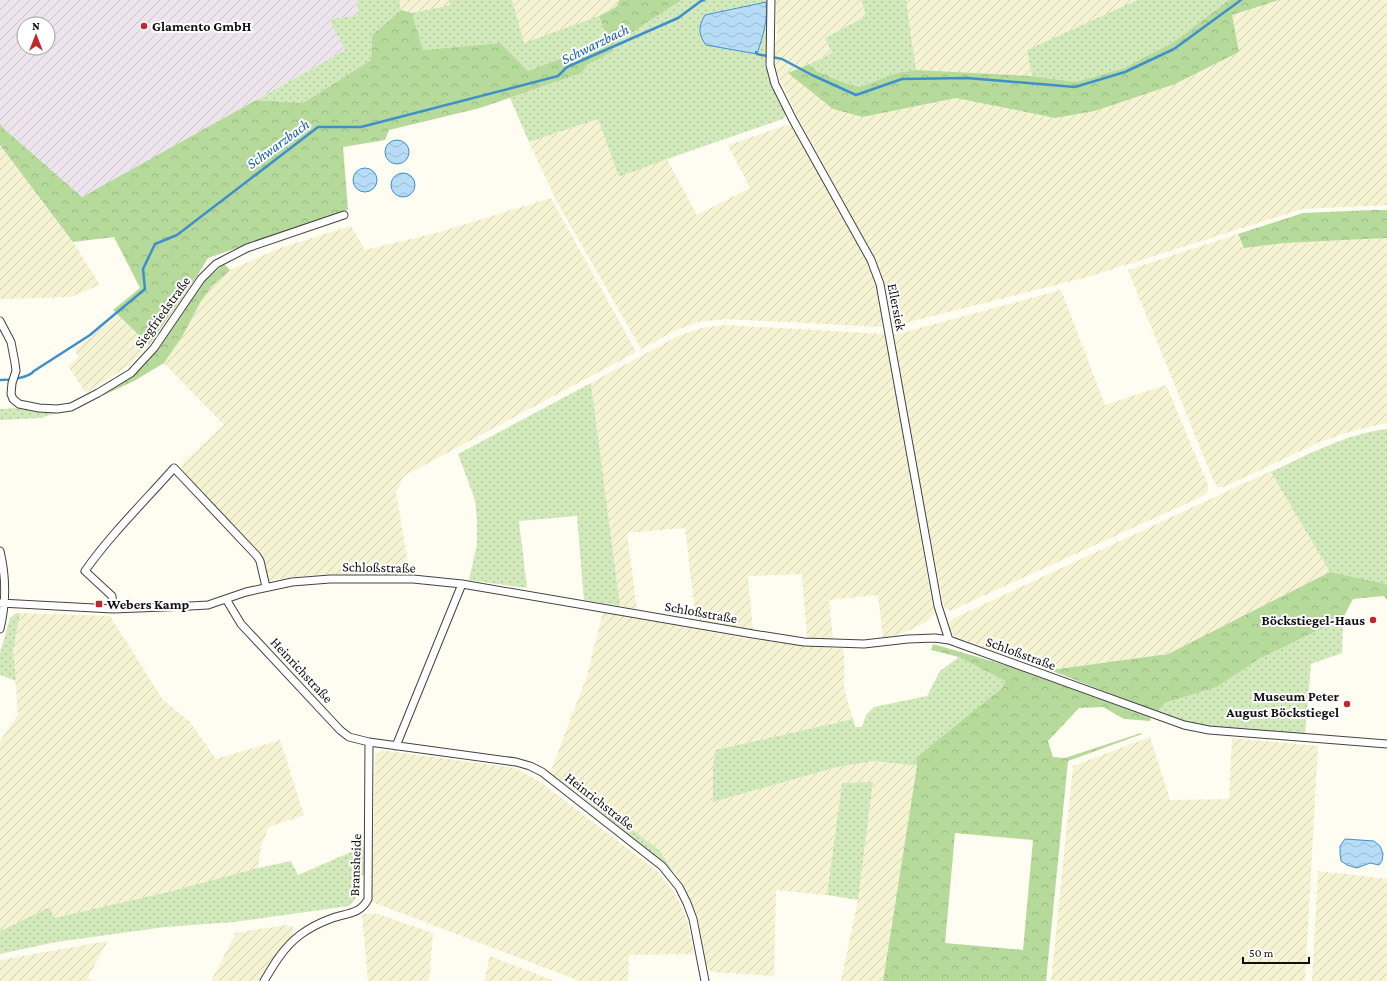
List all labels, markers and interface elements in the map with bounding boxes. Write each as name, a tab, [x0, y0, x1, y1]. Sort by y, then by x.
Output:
north arrow	[16, 16, 56, 56]
place label: Glamento GmbH	[152, 18, 252, 34]
text: N	[32, 20, 40, 32]
marker: Glamento GmbH	[139, 21, 149, 31]
water label: Schwarzbach	[559, 21, 631, 67]
water label: Schwarzbach	[244, 116, 312, 172]
street label: Siegfriedstraße	[131, 273, 193, 351]
street label: Ellersiek	[885, 282, 909, 332]
street label: Schloßstraße	[342, 558, 416, 576]
place label: Webers Kamp	[106, 596, 190, 612]
street label: Schloßstraße	[663, 598, 739, 626]
marker: Webers Kamp	[94, 599, 104, 609]
place label: Böckstiegel-Haus	[1261, 612, 1365, 628]
marker: Böckstiegel-Haus	[1368, 615, 1378, 625]
street label: Schloßstraße	[984, 633, 1058, 673]
street label: Heinrichstraße	[268, 634, 336, 706]
place label: Museum Peter August Böckstiegel	[1225, 688, 1339, 720]
marker: Museum Peter August Böckstiegel	[1342, 699, 1352, 709]
street label: Heinrichstraße	[562, 769, 638, 833]
street label: Bransheide	[346, 833, 364, 897]
scale bar	[1243, 939, 1309, 965]
text: 50 m	[1249, 946, 1274, 960]

